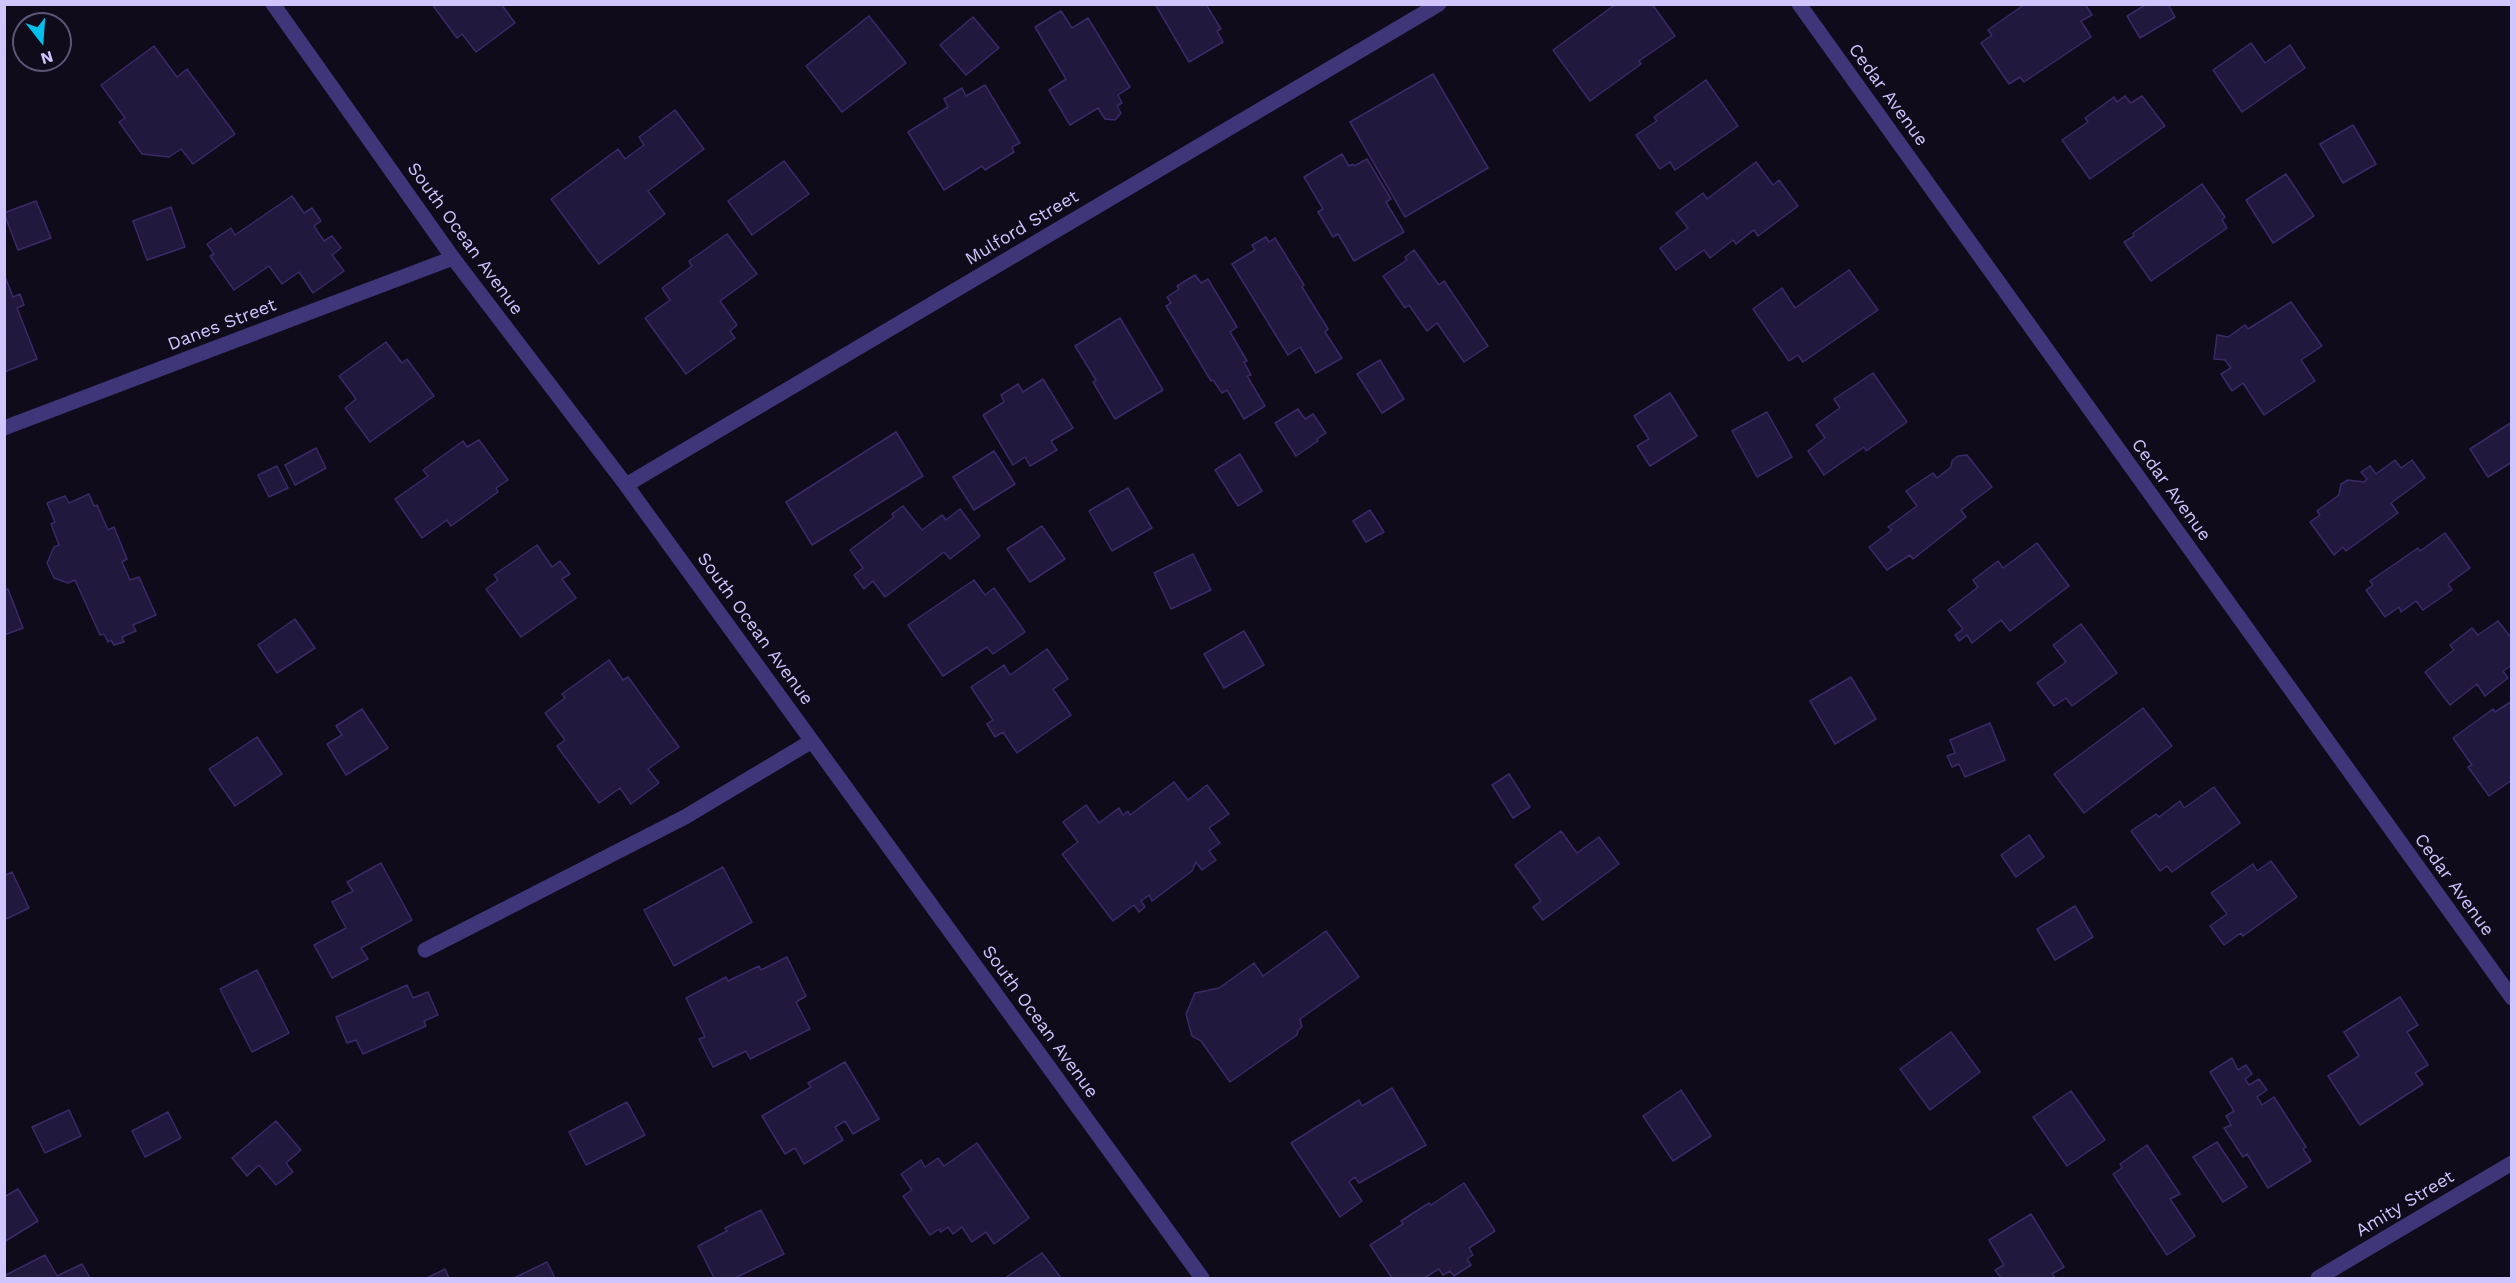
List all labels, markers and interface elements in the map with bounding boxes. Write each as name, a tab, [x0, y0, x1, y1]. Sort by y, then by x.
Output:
north arrow	[12, 12, 72, 72]
street label: Cedar Avenue	[1844, 40, 1932, 150]
text: N	[38, 47, 55, 69]
street label: South Ocean Avenue	[402, 158, 528, 320]
street label: Mulford Street	[962, 186, 1082, 270]
street label: Danes Street	[165, 294, 279, 356]
street label: Cedar Avenue	[2127, 435, 2215, 545]
street label: South Ocean Avenue	[692, 548, 818, 710]
street label: Cedar Avenue	[2410, 830, 2498, 940]
street label: South Ocean Avenue	[977, 941, 1103, 1103]
street label: Amity Street	[2352, 1166, 2458, 1242]

